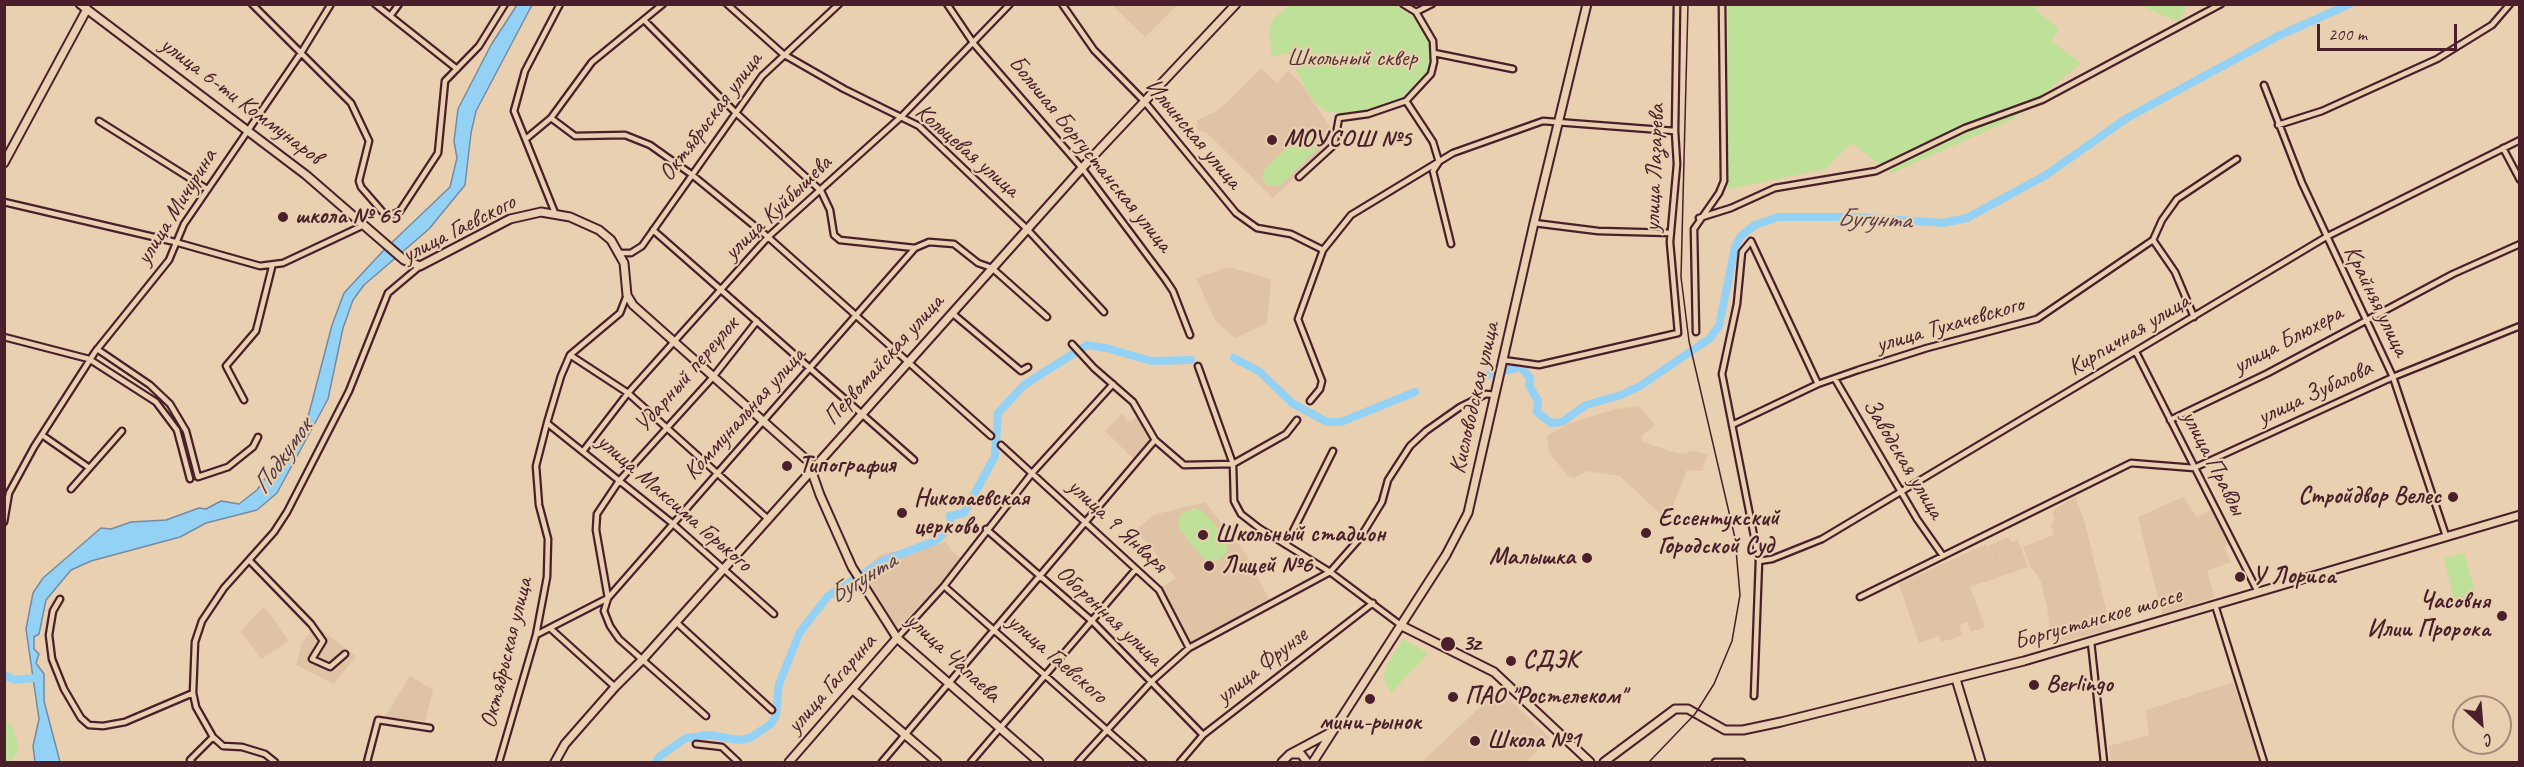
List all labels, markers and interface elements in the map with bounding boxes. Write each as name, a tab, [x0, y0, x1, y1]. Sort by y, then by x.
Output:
scale bar	[2320, 12, 2460, 50]
text: 200 m	[2328, 23, 2367, 45]
street label: улица 6-ти Коммунаров	[154, 31, 328, 171]
park label: Школьный сквер	[1287, 45, 1417, 73]
street label: Октябрьская улица	[653, 47, 769, 187]
street label: Большая Боргустанская улица	[1002, 50, 1178, 258]
street label: Ильинская улица	[1138, 73, 1248, 195]
street label: Кольцевая улица	[909, 98, 1025, 204]
street label: улица Лазарева	[1638, 104, 1672, 232]
place label: МОУСОШ №5	[1284, 126, 1411, 154]
marker: МОУСОШ №5	[1265, 133, 1279, 147]
street label: улица Мичурина	[130, 144, 224, 270]
street label: улица Куйбышева	[718, 149, 838, 267]
street label: улица Гаевского	[397, 188, 521, 270]
place label: школа № 65	[295, 203, 400, 231]
water label: Бугунта	[1837, 203, 1911, 237]
marker: школа № 65	[276, 210, 290, 224]
street label: Крайняя улица	[2337, 241, 2415, 361]
street label: Кирпичная улица	[2063, 287, 2195, 383]
street label: Первомайская улица	[818, 289, 950, 431]
street label: улица Тухачевского	[1873, 290, 2027, 360]
street label: улица Блюхера	[2228, 299, 2348, 381]
street label: Ударный переулок	[629, 311, 745, 439]
street label: Кисловодская улица	[1444, 319, 1506, 477]
street label: Коммунальная улица	[678, 342, 812, 486]
street label: улица Зубалова	[2253, 354, 2377, 432]
street label: Заводская улица	[1856, 394, 1950, 524]
street label: улица Правды	[2174, 406, 2252, 520]
water label: Подкумок	[246, 414, 320, 500]
street label: улица Максима Горького	[590, 428, 758, 578]
place label: Типография	[799, 452, 895, 480]
marker: Типография	[780, 459, 794, 473]
street label: улица 9 Января	[1061, 473, 1173, 579]
place label: Стройдвор Велес	[2298, 483, 2441, 511]
place label: Николаевская церковь	[914, 485, 1029, 541]
marker: Стройдвор Велес	[2446, 490, 2460, 504]
place label: Ессентукский Городской Суд	[1658, 505, 1779, 561]
marker: Николаевская церковь	[895, 506, 909, 520]
place label: Школьный стадион	[1215, 521, 1386, 549]
marker: Ессентукский Городской Суд	[1639, 526, 1653, 540]
marker: Школьный стадион	[1196, 528, 1210, 542]
place label: Малышка	[1489, 544, 1575, 572]
water label: Бугунта	[823, 546, 903, 612]
marker: Малышка	[1580, 551, 1594, 565]
place label: Лицей №6	[1221, 552, 1312, 580]
street label: Оборонная улица	[1050, 559, 1168, 673]
marker: Лицей №6	[1202, 559, 1216, 573]
place label: У Лориса	[2252, 563, 2336, 591]
marker: У Лориса	[2233, 570, 2247, 584]
street label: Октябрьская улица	[474, 575, 540, 731]
street label: Боргустанское шоссе	[2011, 581, 2185, 657]
place label: Часовня Илии Пророка	[2367, 588, 2490, 644]
street label: улица Чапаева	[900, 607, 1006, 709]
street label: улица Гаевского	[1001, 608, 1113, 710]
marker: Часовня Илии Пророка	[2495, 609, 2509, 623]
street label: улица Фрунзе	[1210, 621, 1314, 711]
street label: улица Гагарина	[781, 628, 883, 740]
place label: 3z	[1462, 630, 1480, 658]
marker: 3z	[1439, 635, 1457, 653]
place label: СДЭК	[1523, 647, 1578, 675]
marker: СДЭК	[1504, 654, 1518, 668]
place label: Berlingo	[2046, 671, 2113, 699]
marker: Berlingo	[2027, 678, 2041, 692]
place label: ПАО "Ростелеком"	[1465, 683, 1626, 711]
marker: ПАО "Ростелеком"	[1446, 690, 1460, 704]
marker: мини-рынок	[1363, 692, 1377, 706]
north arrow	[2452, 695, 2512, 755]
place label: мини-рынок	[1319, 709, 1421, 737]
place label: Школа №1	[1487, 727, 1581, 755]
text: С	[2481, 729, 2497, 750]
marker: Школа №1	[1468, 734, 1482, 748]

